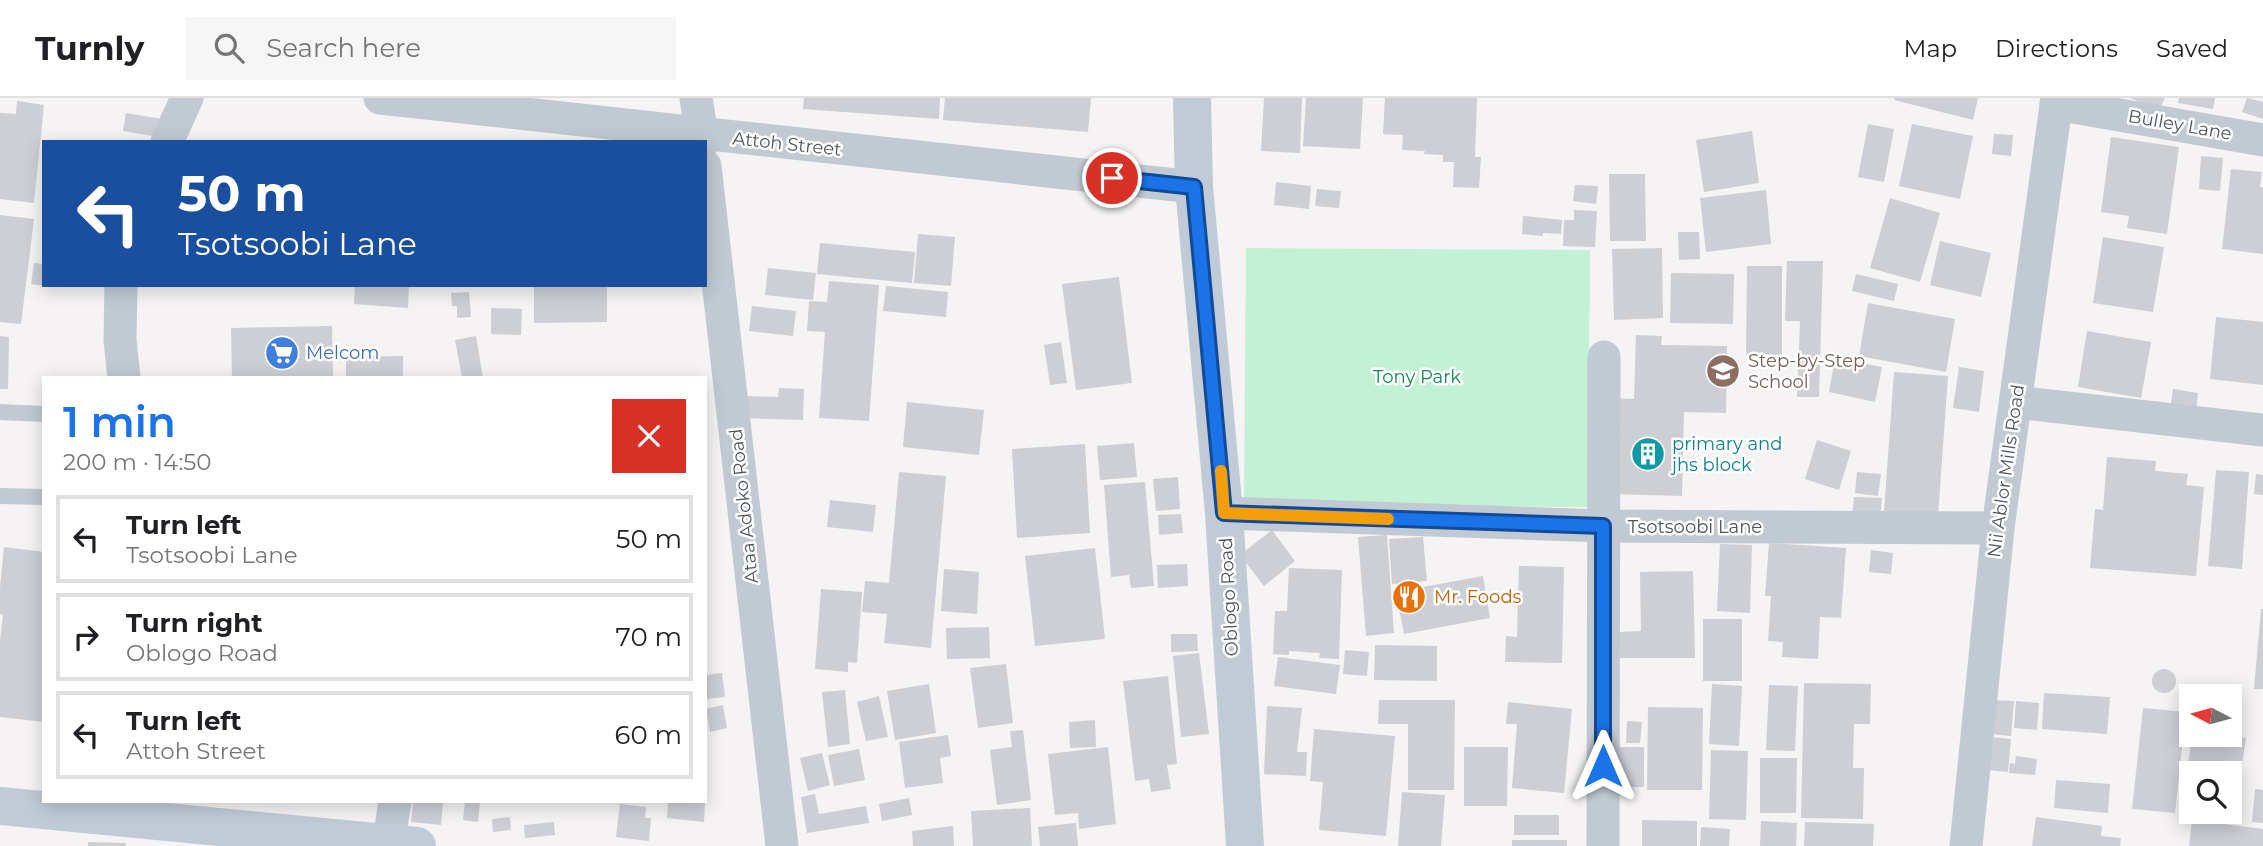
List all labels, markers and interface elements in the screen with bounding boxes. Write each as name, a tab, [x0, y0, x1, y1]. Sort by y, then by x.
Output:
search box	[186, 17, 676, 80]
text: Turnly	[35, 28, 144, 68]
icon: search	[210, 29, 248, 67]
text: Search here	[266, 32, 421, 64]
text: Map	[1904, 34, 1957, 63]
text: Directions	[1995, 34, 2118, 63]
text: Saved	[2156, 34, 2228, 63]
street label: Bulley Lane	[2126, 105, 2234, 145]
street label: Attoh Street	[731, 127, 843, 161]
pin	[1082, 148, 1142, 208]
icon: arrive	[1093, 159, 1131, 197]
text: 50 m	[178, 164, 306, 223]
icon: left	[63, 168, 154, 259]
text: Tsotsoobi Lane	[178, 224, 417, 263]
supermarket icon: Melcom	[263, 334, 301, 372]
place label: Melcom	[306, 342, 379, 364]
place label: Step-by-Step School	[1748, 350, 1865, 393]
school or university icon: Step-by-Step School	[1704, 352, 1742, 390]
park label: Tony Park	[1373, 366, 1461, 388]
street label: Nii Ablor Mills Road	[1983, 383, 2029, 559]
text: 1 min	[63, 396, 176, 448]
button: close	[612, 399, 686, 473]
street label: Ataa Adoko Road	[725, 428, 763, 584]
place label: primary and jhs block	[1670, 433, 1782, 476]
building icon: primary and jhs block	[1629, 435, 1667, 473]
text: 200 m · 14:50	[63, 448, 212, 476]
text: Turn left	[126, 509, 242, 541]
street label: Tsotsoobi Lane	[1628, 516, 1762, 538]
icon: left	[67, 520, 105, 558]
text: 50 m	[616, 523, 682, 555]
street label: Oblogo Road	[1215, 537, 1243, 657]
text: Tsotsoobi Lane	[126, 541, 298, 569]
restaurant icon: Mr. Foods	[1390, 578, 1428, 616]
place label: Mr. Foods	[1434, 586, 1522, 608]
text: Turn right	[126, 607, 262, 639]
icon: right	[67, 618, 105, 656]
text: 70 m	[616, 621, 682, 653]
text: Oblogo Road	[126, 639, 278, 667]
north arrow	[2179, 684, 2242, 747]
map controls	[2179, 684, 2242, 824]
text: Turn left	[126, 705, 242, 737]
icon: left	[67, 716, 105, 754]
text: 60 m	[615, 719, 682, 751]
position arrow	[1566, 729, 1640, 803]
text: Attoh Street	[126, 737, 266, 765]
button: search	[2179, 761, 2242, 824]

